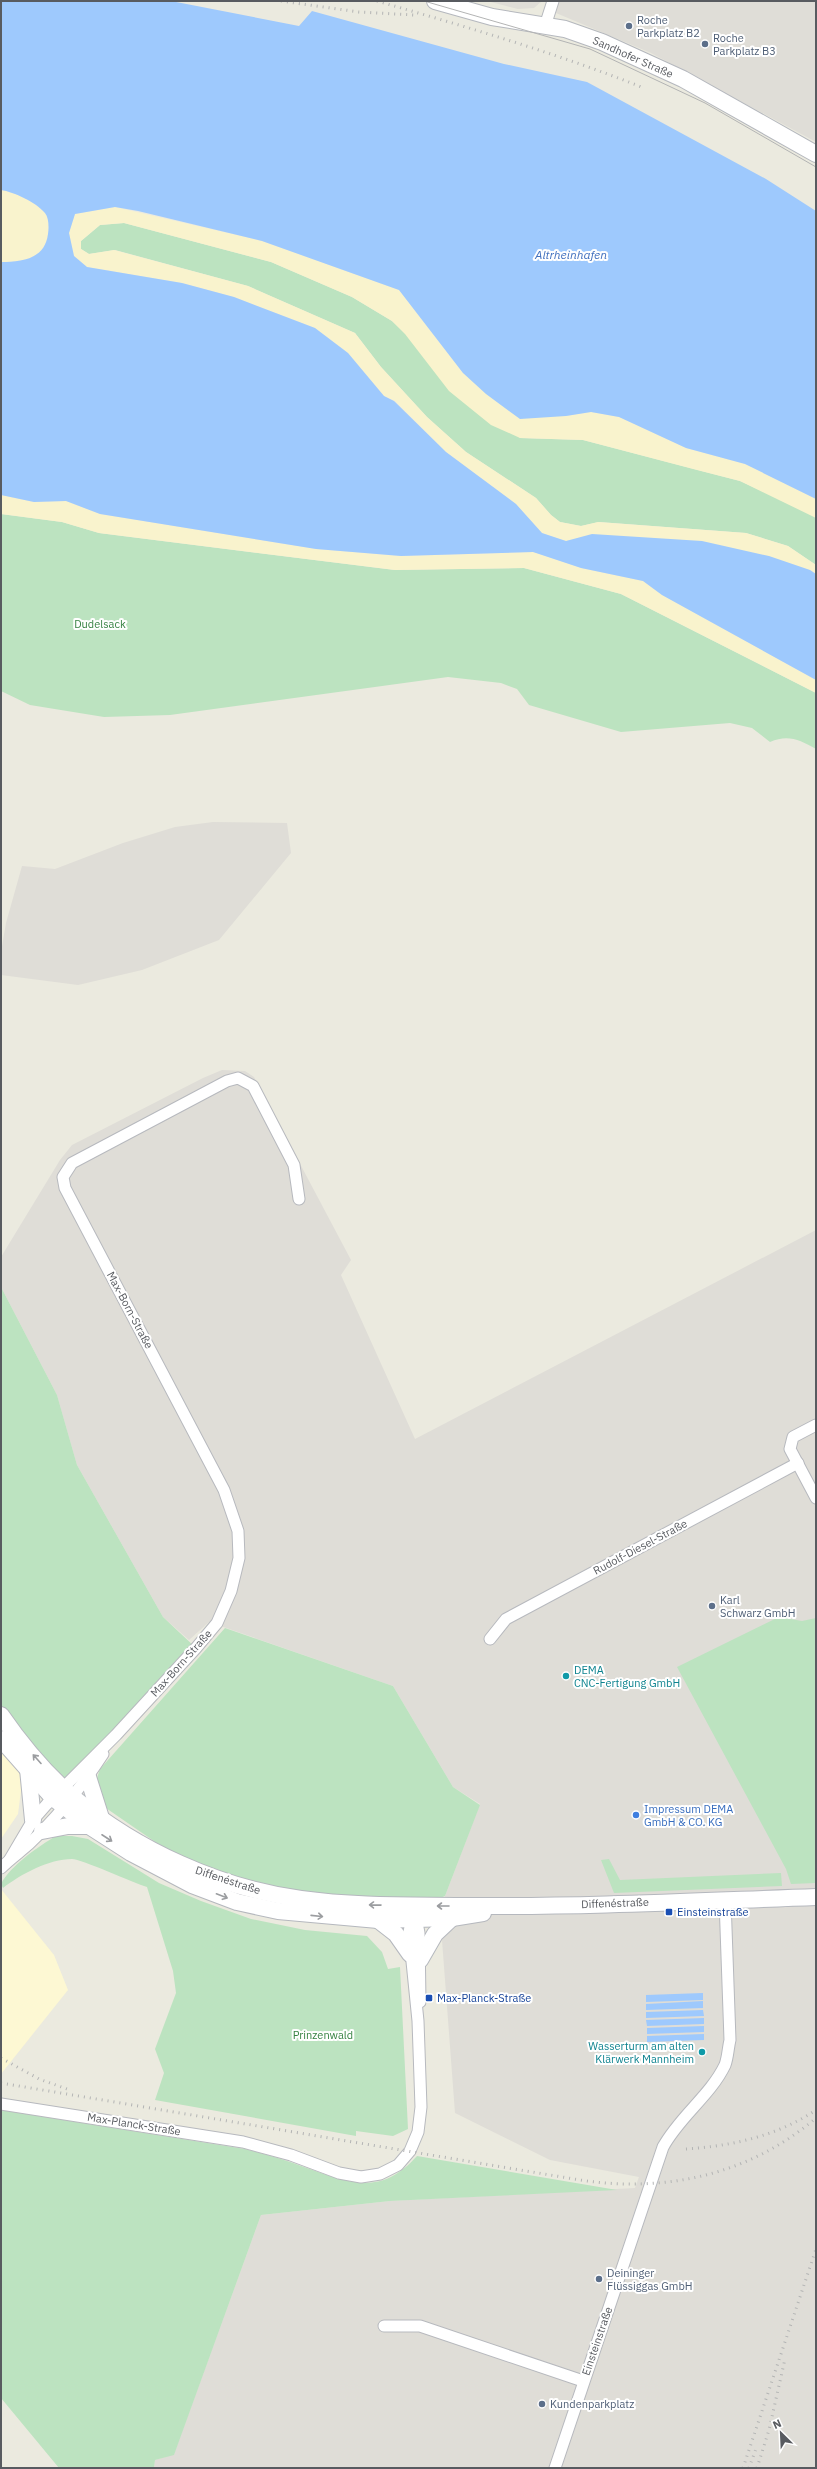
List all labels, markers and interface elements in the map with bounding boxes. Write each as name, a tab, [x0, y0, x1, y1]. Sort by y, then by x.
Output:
place label: Roche Parkplatz B2	[637, 13, 700, 40]
marker: Roche Parkplatz B2	[624, 21, 634, 31]
place label: Roche Parkplatz B3	[713, 31, 776, 58]
street label: Sandhofer Straße	[591, 33, 675, 81]
marker: Roche Parkplatz B3	[700, 39, 710, 49]
water label: Altrheinhafen	[534, 247, 607, 262]
park label: Dudelsack	[74, 617, 126, 631]
street label: Max-Born-Straße	[104, 1269, 156, 1351]
street label: Rudolf-Diesel-Straße	[591, 1516, 689, 1578]
place label: Karl Schwarz GmbH	[720, 1593, 795, 1620]
marker: Karl Schwarz GmbH	[707, 1601, 717, 1611]
street label: Max-Born-Straße	[147, 1627, 215, 1699]
place label: DEMA CNC-Fertigung GmbH	[574, 1663, 680, 1690]
marker: DEMA CNC-Fertigung GmbH	[561, 1671, 571, 1681]
one-way arrow	[32, 1754, 42, 1764]
place label: Impressum DEMA GmbH & CO. KG	[644, 1802, 733, 1829]
marker: Impressum DEMA GmbH & CO. KG	[631, 1810, 641, 1820]
one-way arrow	[101, 1833, 112, 1842]
street label: Diffenéstraße	[194, 1863, 262, 1897]
one-way arrow	[216, 1893, 228, 1901]
street label: Diffenéstraße	[581, 1895, 649, 1911]
one-way arrow	[369, 1901, 382, 1909]
one-way arrow	[437, 1902, 450, 1910]
place label: Einsteinstraße	[677, 1905, 749, 1919]
marker: Einsteinstraße	[664, 1907, 674, 1917]
one-way arrow	[310, 1912, 323, 1919]
place label: Max-Planck-Straße	[437, 1991, 531, 2005]
marker: Max-Planck-Straße	[424, 1993, 434, 2003]
park label: Prinzenwald	[293, 2028, 353, 2042]
place label: Wasserturm am alten Klärwerk Mannheim	[588, 2039, 694, 2066]
marker: Wasserturm am alten Klärwerk Mannheim	[697, 2047, 707, 2057]
street label: Max-Planck-Straße	[86, 2110, 182, 2138]
place label: Deininger Flüssiggas GmbH	[607, 2266, 693, 2293]
marker: Deininger Flüssiggas GmbH	[594, 2274, 604, 2284]
street label: Einsteinstraße	[579, 2305, 615, 2377]
place label: Kundenparkplatz	[550, 2397, 634, 2411]
marker: Kundenparkplatz	[537, 2399, 547, 2409]
north arrow	[761, 2413, 801, 2453]
text: N	[770, 2416, 783, 2432]

